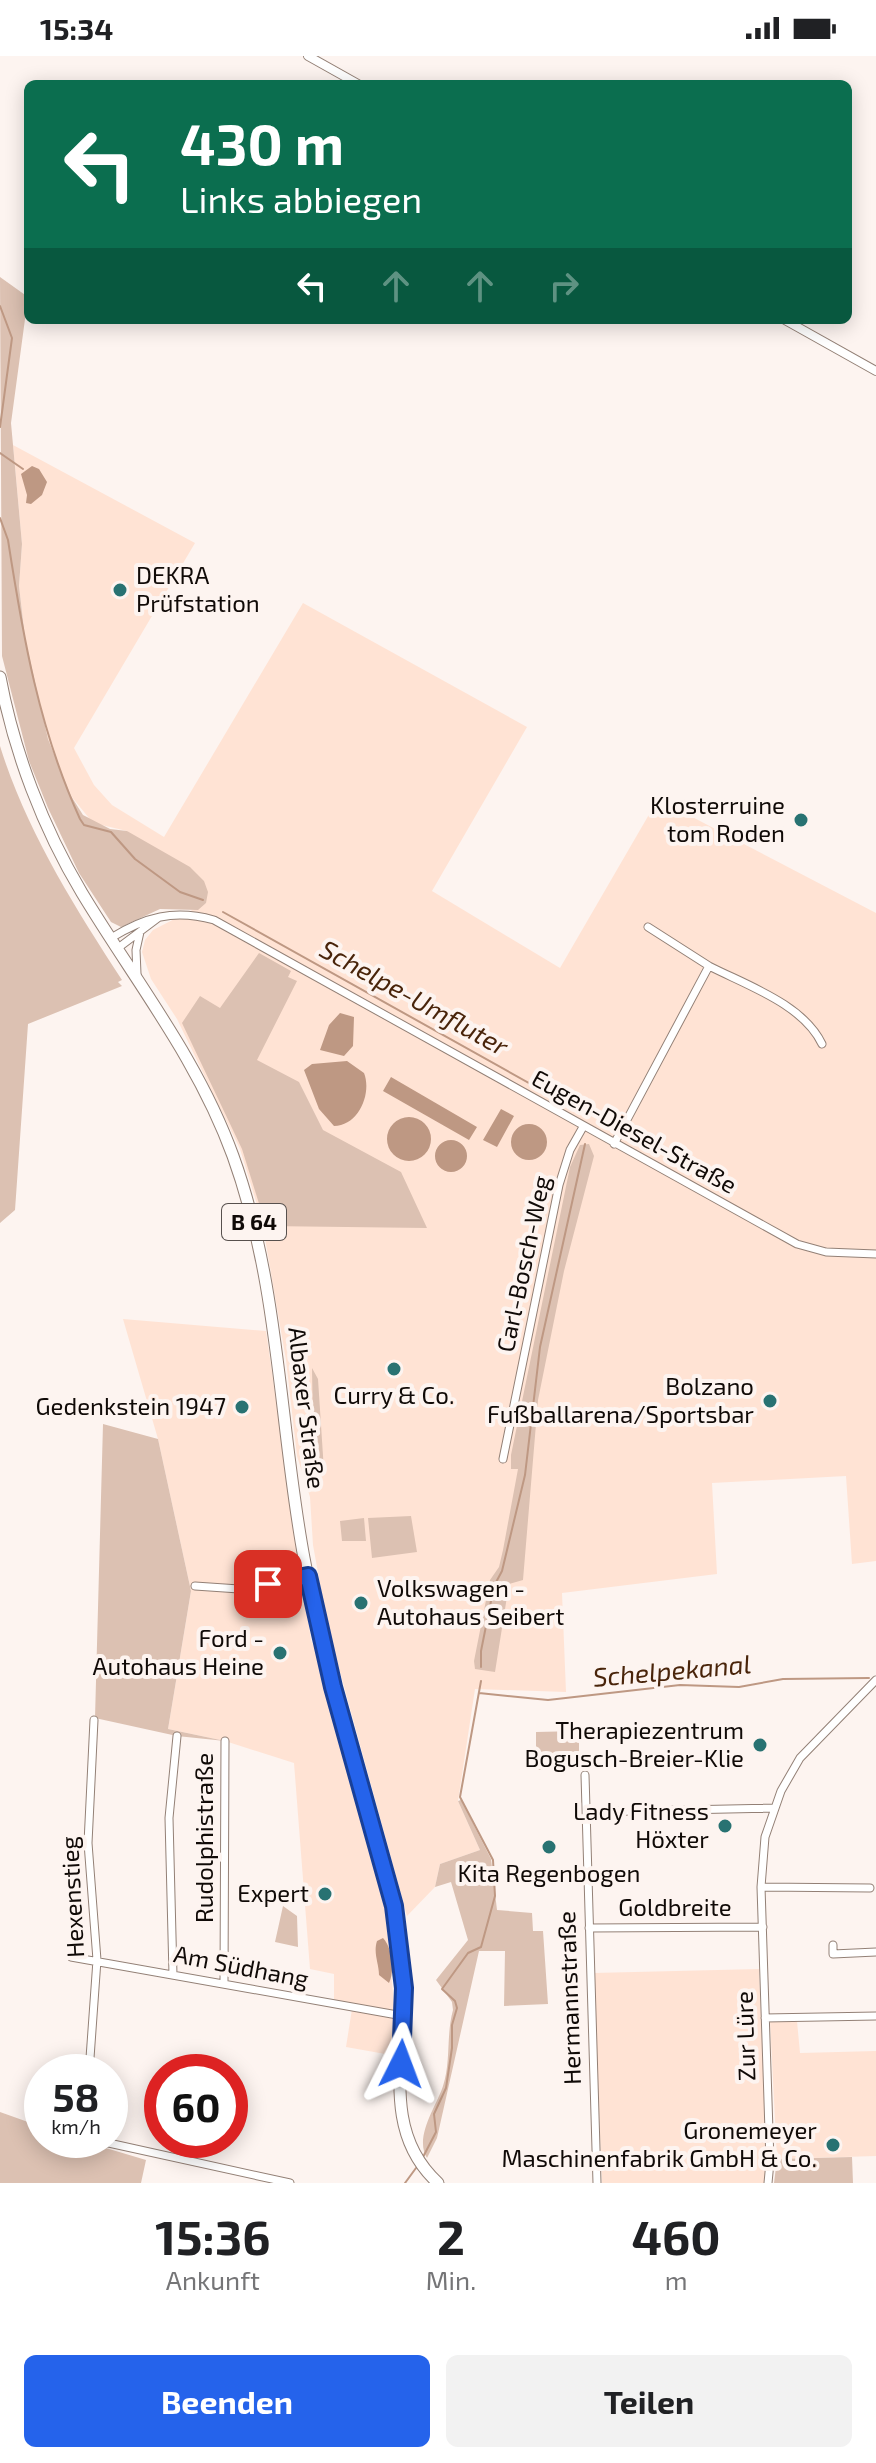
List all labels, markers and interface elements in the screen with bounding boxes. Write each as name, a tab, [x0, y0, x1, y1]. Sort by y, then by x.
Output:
text: 15:34	[40, 10, 113, 46]
text: 430 m	[180, 109, 344, 176]
icon: left	[48, 112, 152, 216]
text: Links abbiegen	[180, 177, 422, 220]
icon: left	[290, 264, 334, 308]
icon: ahead	[374, 264, 418, 308]
icon: ahead	[458, 264, 502, 308]
icon: right	[542, 264, 586, 308]
place label: DEKRA Prüfstation	[136, 560, 260, 617]
marker: DEKRA Prüfstation	[111, 581, 129, 599]
place label: Klosterruine tom Roden	[650, 790, 785, 847]
marker: Klosterruine tom Roden	[792, 811, 810, 829]
water label: Schelpe-Umfluter	[315, 932, 515, 1062]
street label: Eugen-Diesel-Straße	[527, 1062, 742, 1199]
street label: Carl-Bosch-Weg	[490, 1173, 555, 1354]
road number: B 64	[222, 1204, 286, 1240]
street label: Albaxer Straße	[283, 1325, 332, 1491]
marker: Curry & Co.	[385, 1360, 403, 1378]
place label: Bolzano Fußballarena/Sportsbar	[487, 1371, 754, 1428]
place label: Curry & Co.	[334, 1380, 454, 1409]
place label: Gedenkstein 1947	[35, 1391, 226, 1420]
marker: Bolzano Fußballarena/Sportsbar	[761, 1392, 779, 1410]
marker: Gedenkstein 1947	[233, 1398, 251, 1416]
pin	[234, 1550, 302, 1618]
icon: arrive	[246, 1562, 290, 1606]
place label: Volkswagen - Autohaus Seibert	[377, 1573, 564, 1630]
marker: Volkswagen - Autohaus Seibert	[352, 1594, 370, 1612]
place label: Ford - Autohaus Heine	[93, 1623, 264, 1680]
marker: Ford - Autohaus Heine	[271, 1644, 289, 1662]
water label: Schelpekanal	[592, 1647, 752, 1692]
place label: Therapiezentrum Bogusch-Breier-Klie	[524, 1715, 744, 1772]
marker: Therapiezentrum Bogusch-Breier-Klie	[751, 1736, 769, 1754]
street label: Rudolphistraße	[189, 1753, 218, 1923]
place label: Lady Fitness Höxter	[573, 1796, 709, 1853]
marker: Lady Fitness Höxter	[716, 1817, 734, 1835]
street label: Hexenstieg	[54, 1836, 89, 1959]
marker: Kita Regenbogen	[540, 1838, 558, 1856]
place label: Kita Regenbogen	[458, 1858, 640, 1887]
place label: Expert	[237, 1878, 309, 1907]
marker: Expert	[316, 1885, 334, 1903]
street label: Goldbreite	[618, 1892, 732, 1921]
street label: Hermannstraße	[551, 1911, 586, 2085]
street label: Am Südhang	[171, 1938, 311, 1993]
street label: Zur Lüre	[728, 1991, 761, 2082]
position arrow	[359, 2022, 443, 2106]
speed limit sign: 60	[144, 2054, 248, 2158]
text: 58	[52, 2072, 99, 2120]
text: km/h	[51, 2114, 101, 2138]
place label: Gronemeyer Maschinenfabrik GmbH & Co.	[501, 2115, 817, 2172]
marker: Gronemeyer Maschinenfabrik GmbH & Co.	[824, 2136, 842, 2154]
text: 15:36	[155, 2207, 270, 2265]
text: 2	[437, 2207, 465, 2265]
text: 460	[631, 2207, 721, 2265]
text: Ankunft	[166, 2264, 260, 2295]
text: Min.	[426, 2264, 476, 2295]
text: m	[665, 2264, 687, 2295]
button: Beenden	[24, 2355, 430, 2447]
button: Teilen	[446, 2355, 852, 2447]

